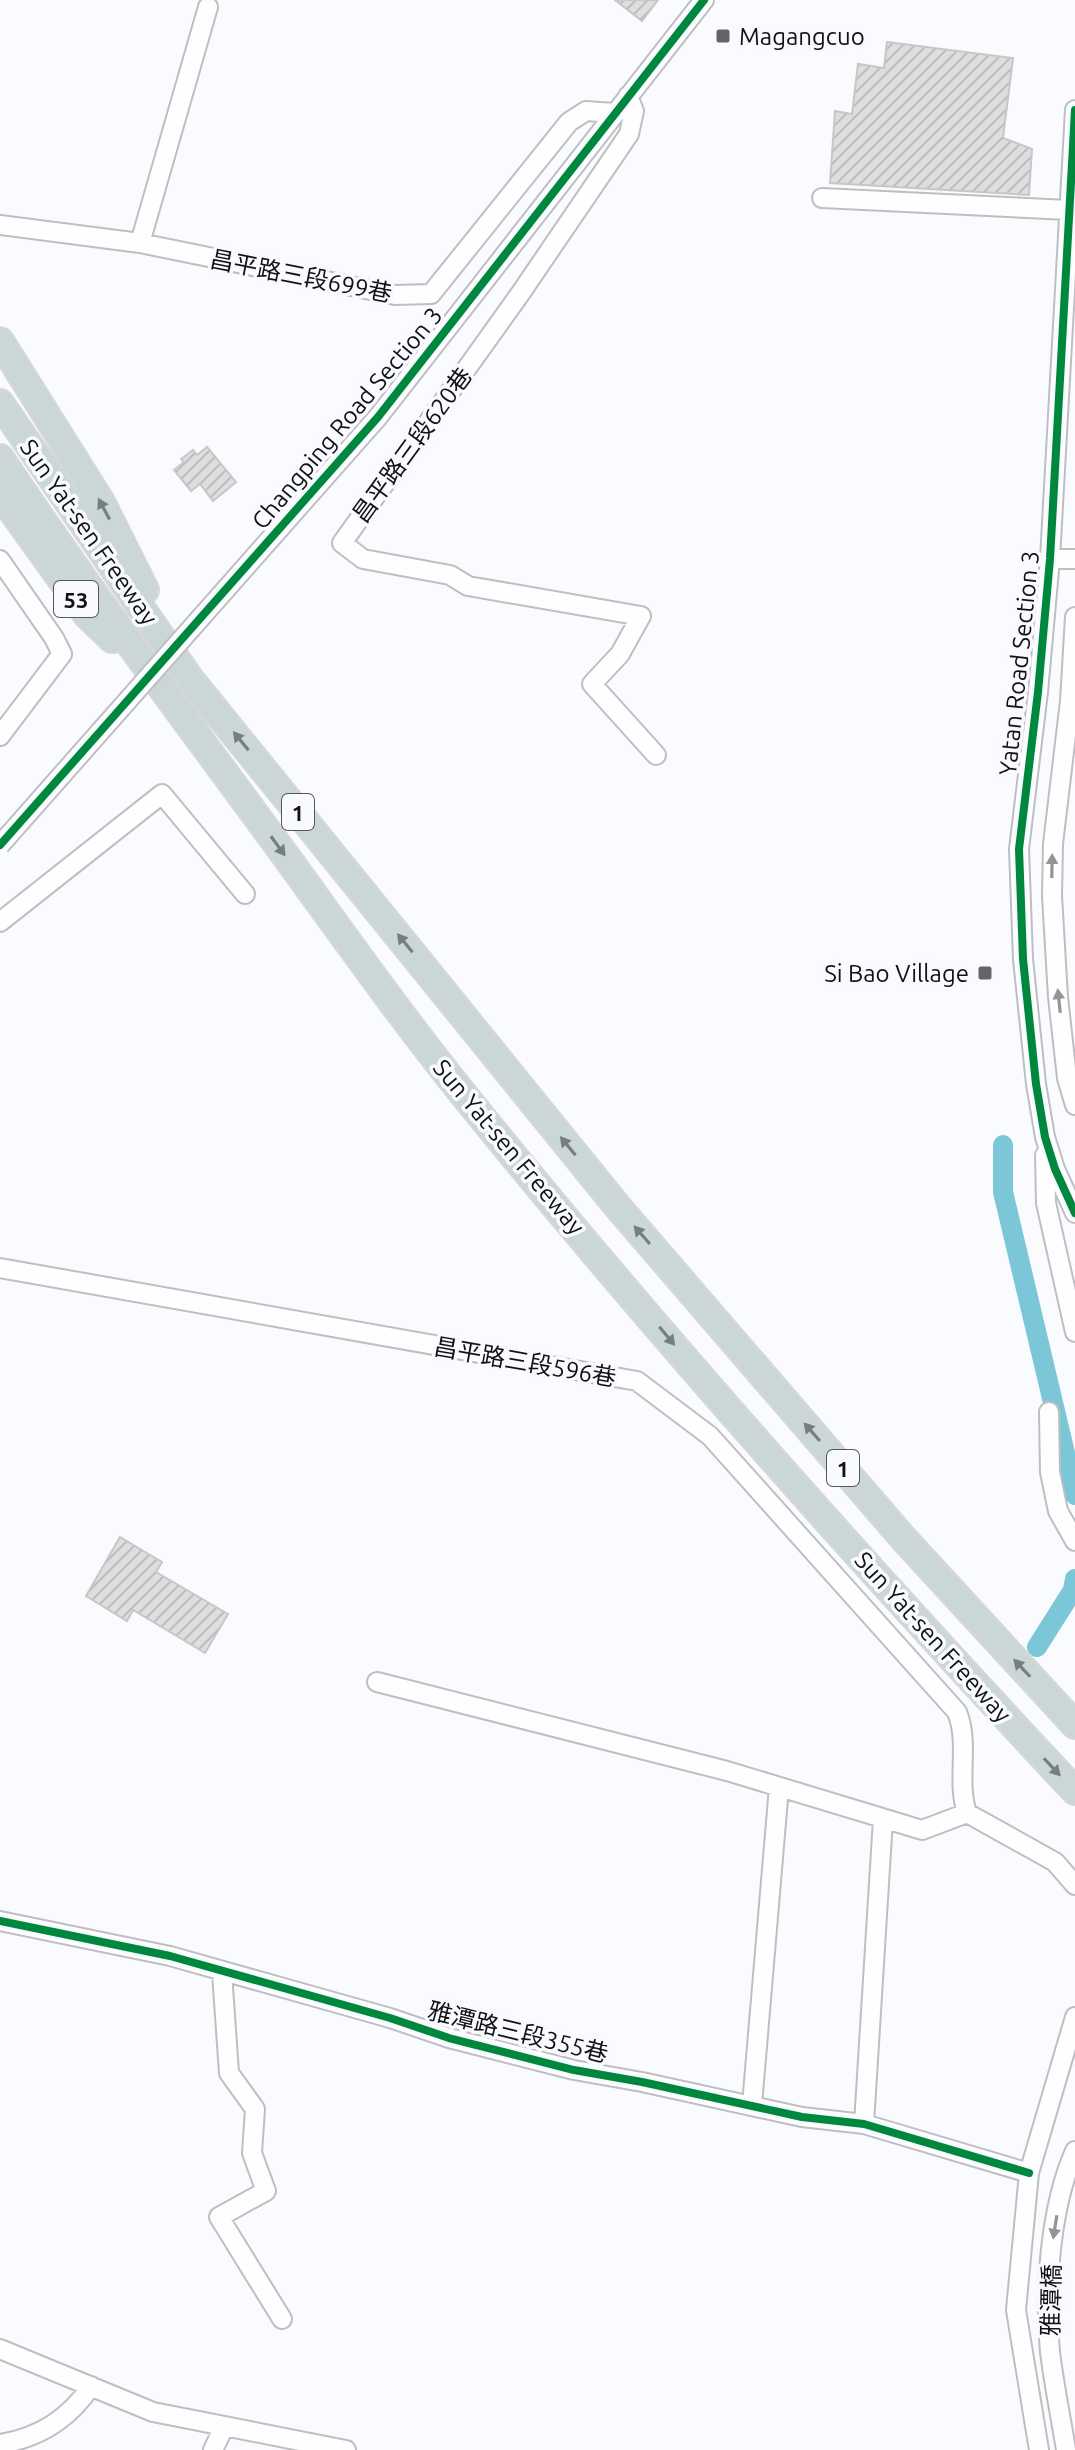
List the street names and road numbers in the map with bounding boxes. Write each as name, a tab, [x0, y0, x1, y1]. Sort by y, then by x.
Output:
street label: 昌平路三段699巷	[208, 245, 394, 307]
street label: Changping Road Section 3	[246, 302, 448, 534]
street label: 昌平路三段620巷	[347, 362, 477, 528]
street label: Sun Yat-sen Freeway	[15, 434, 163, 630]
street label: Yatan Road Section 3	[994, 549, 1044, 777]
road number: 53	[54, 581, 98, 617]
road number: 1	[282, 794, 314, 830]
street label: Sun Yat-sen Freeway	[428, 1054, 590, 1240]
street label: 昌平路三段596巷	[432, 1333, 618, 1391]
road number: 1	[827, 1450, 859, 1486]
street label: Sun Yat-sen Freeway	[849, 1546, 1017, 1728]
street label: 雅潭路三段355巷	[425, 1997, 611, 2067]
street label: 雅潭橋	[1037, 2264, 1065, 2336]

